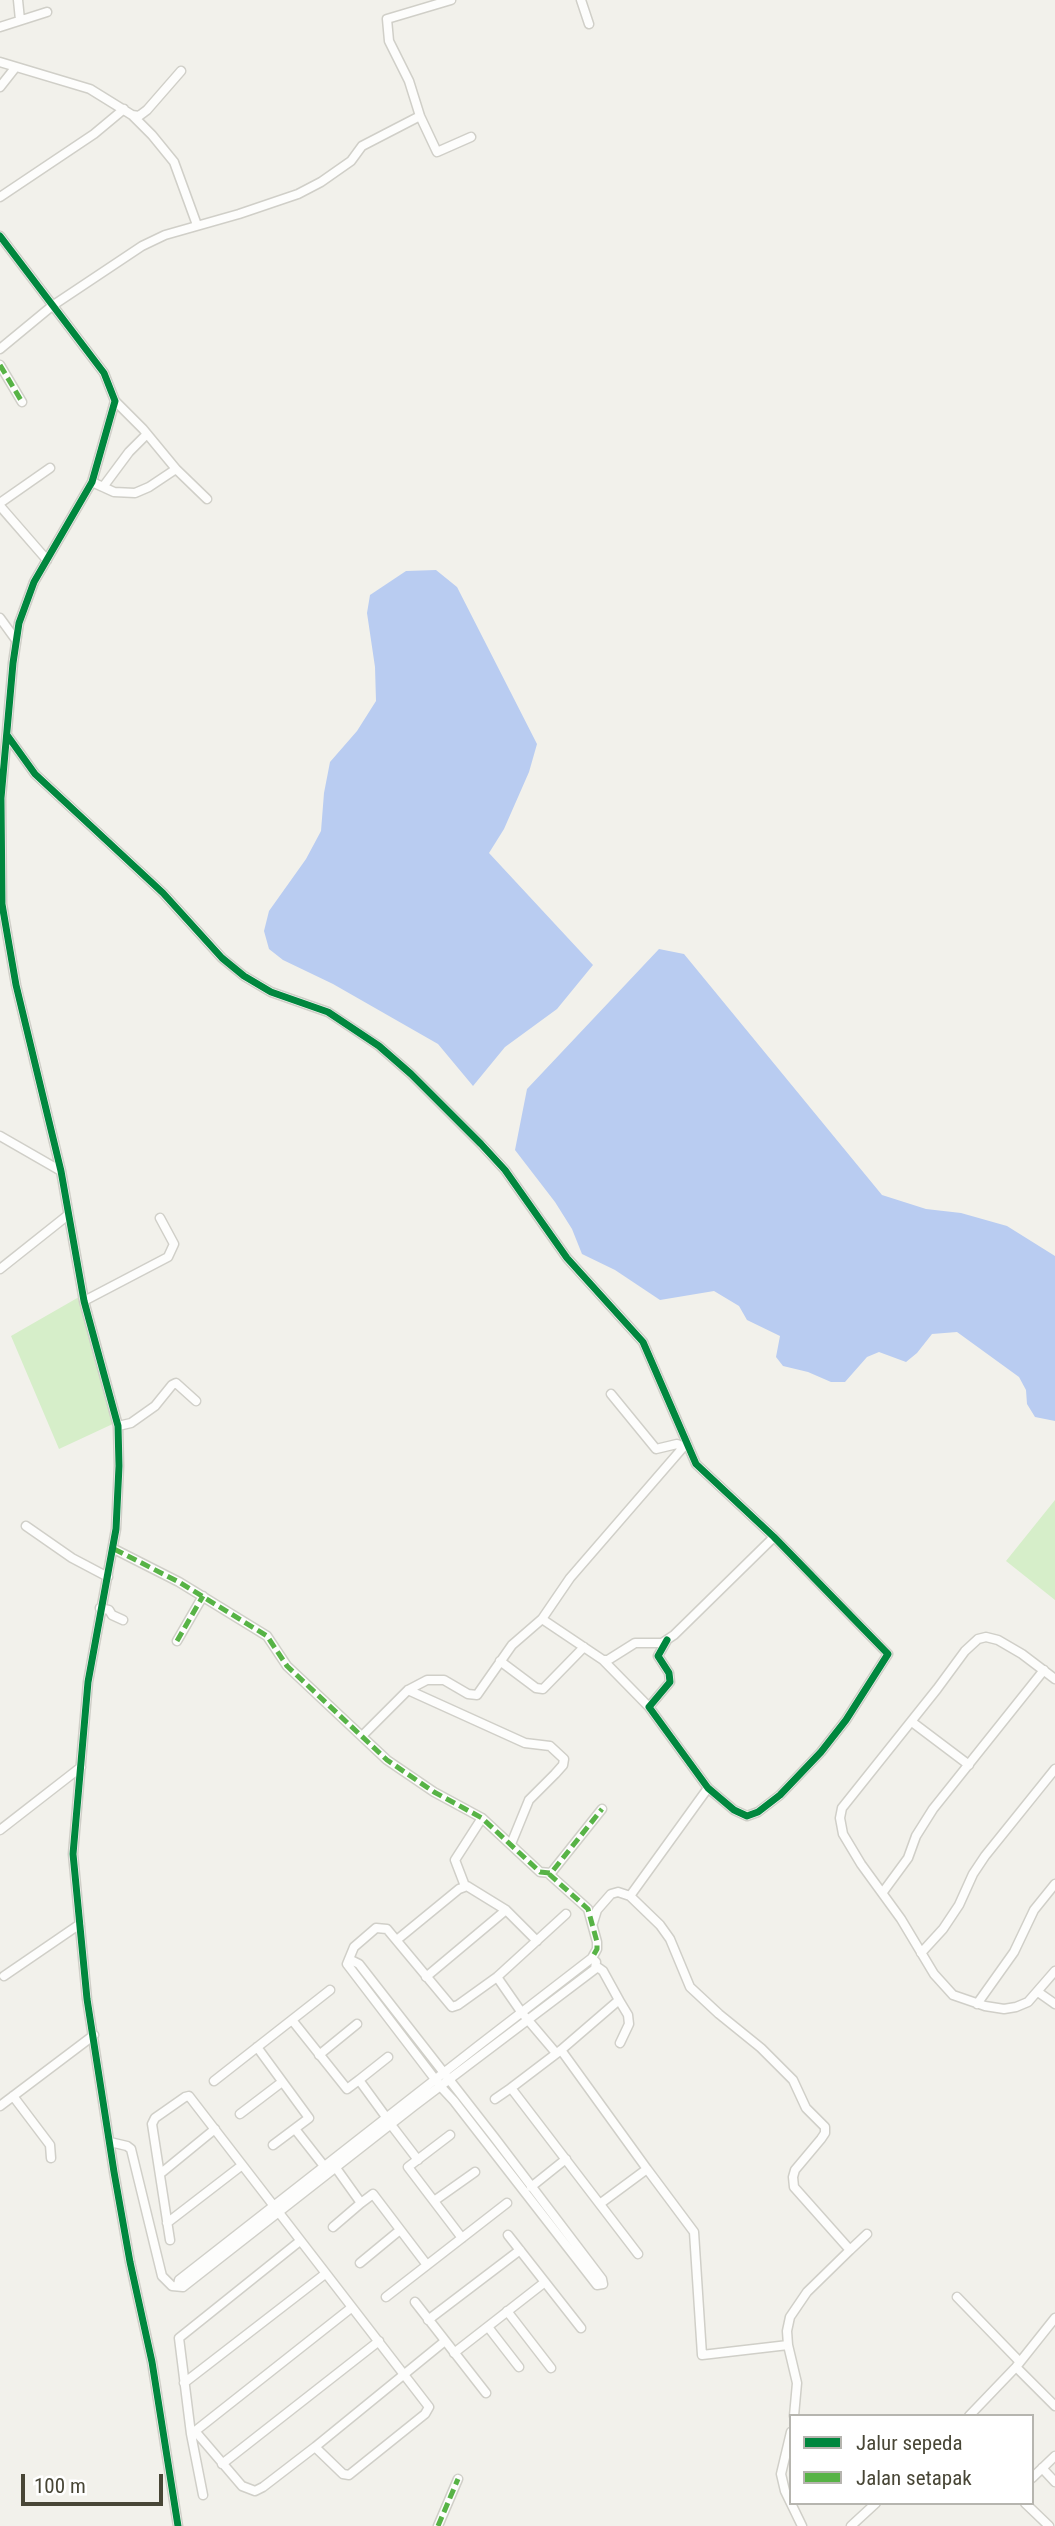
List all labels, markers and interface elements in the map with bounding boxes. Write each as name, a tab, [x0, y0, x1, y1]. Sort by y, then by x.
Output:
legend	[789, 2414, 1034, 2505]
text: Jalur sepeda	[856, 2431, 963, 2455]
scale bar	[24, 2460, 166, 2504]
text: Jalan setapak	[856, 2466, 972, 2490]
text: 100 m	[34, 2474, 86, 2498]

